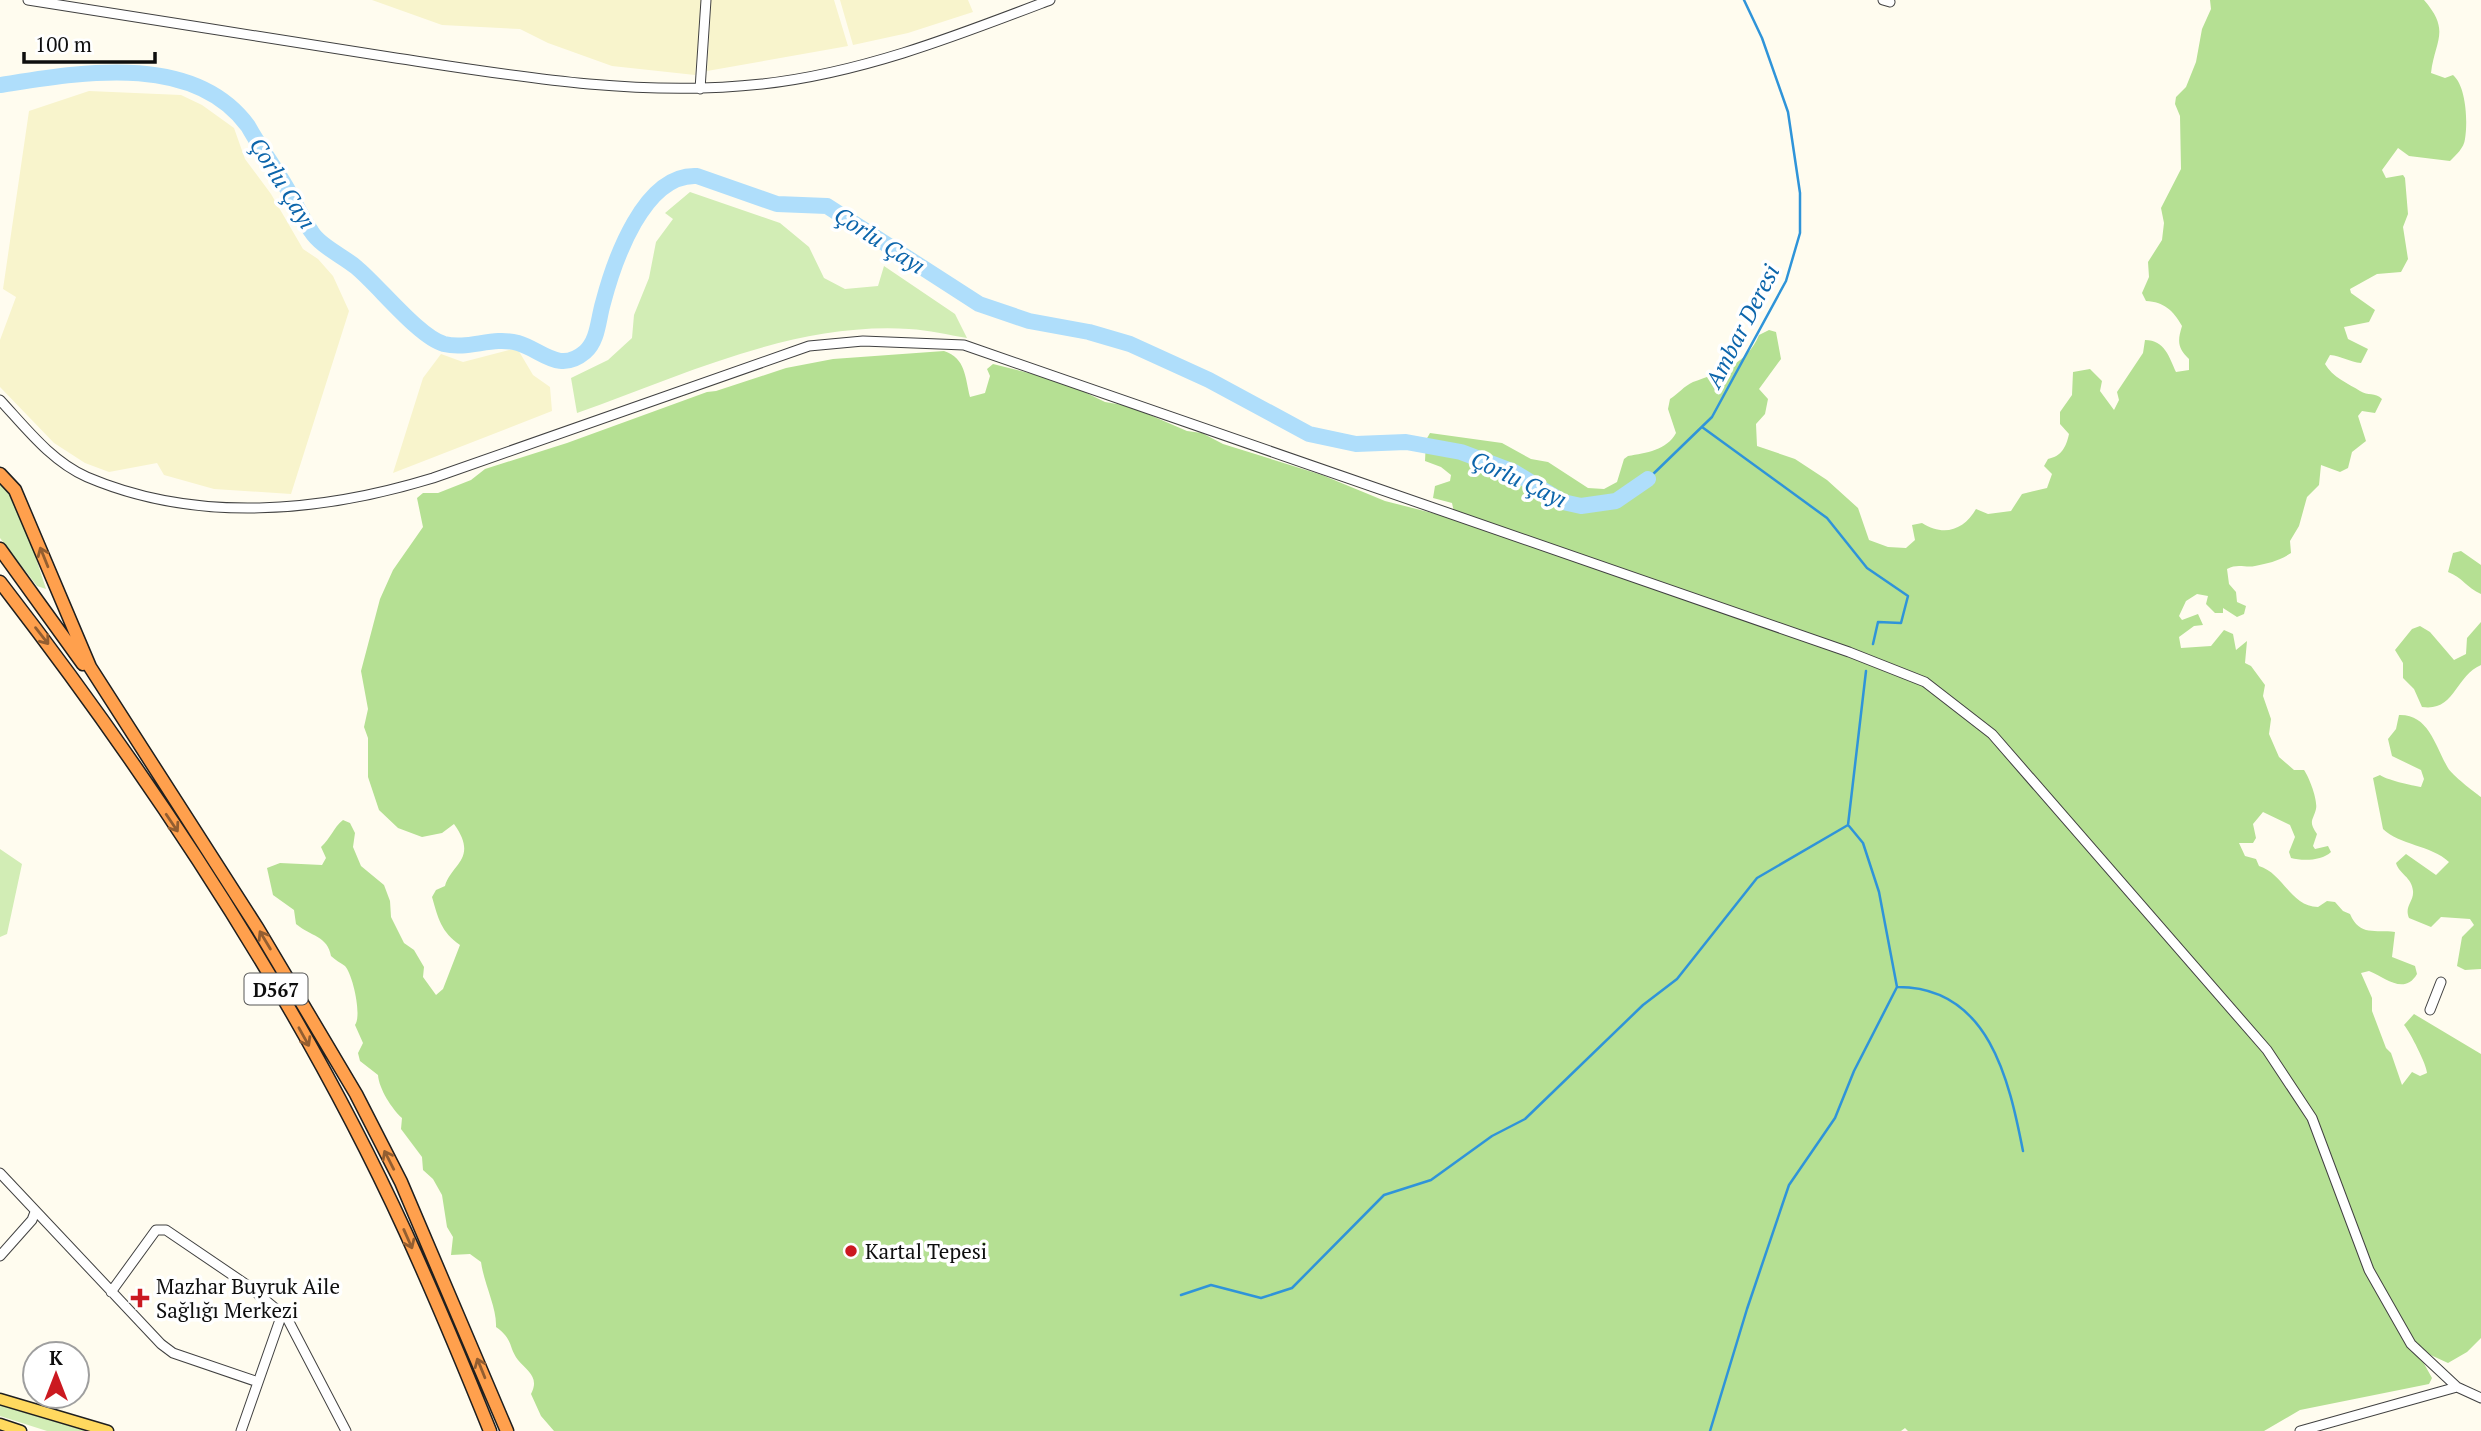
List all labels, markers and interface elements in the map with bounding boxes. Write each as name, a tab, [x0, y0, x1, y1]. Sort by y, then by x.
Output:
scale bar	[24, 21, 156, 65]
text: 100 m	[35, 30, 92, 58]
water label: Çorlu Çayı	[243, 131, 323, 235]
water label: Çorlu Çayı	[829, 199, 931, 281]
water label: Ambar Deresi	[1697, 259, 1787, 395]
water label: Çorlu Çayı	[1466, 443, 1572, 515]
one-way arrow	[37, 546, 50, 568]
one-way arrow	[34, 626, 49, 645]
one-way arrow	[165, 813, 179, 832]
one-way arrow	[258, 931, 272, 951]
road number: D567	[244, 973, 308, 1004]
one-way arrow	[297, 1027, 311, 1047]
one-way arrow	[382, 1150, 396, 1171]
one-way arrow	[403, 1228, 416, 1249]
place label: Kartal Tepesi	[865, 1237, 987, 1265]
marker: Kartal Tepesi	[843, 1243, 859, 1259]
place label: Mazhar Buyruk Aile Sağlığı Merkezi	[156, 1272, 340, 1324]
marker: Mazhar Buyruk Aile Sağlığı Merkezi	[130, 1288, 150, 1308]
north arrow	[21, 1340, 91, 1410]
text: K	[49, 1345, 63, 1370]
one-way arrow	[473, 1358, 486, 1379]

